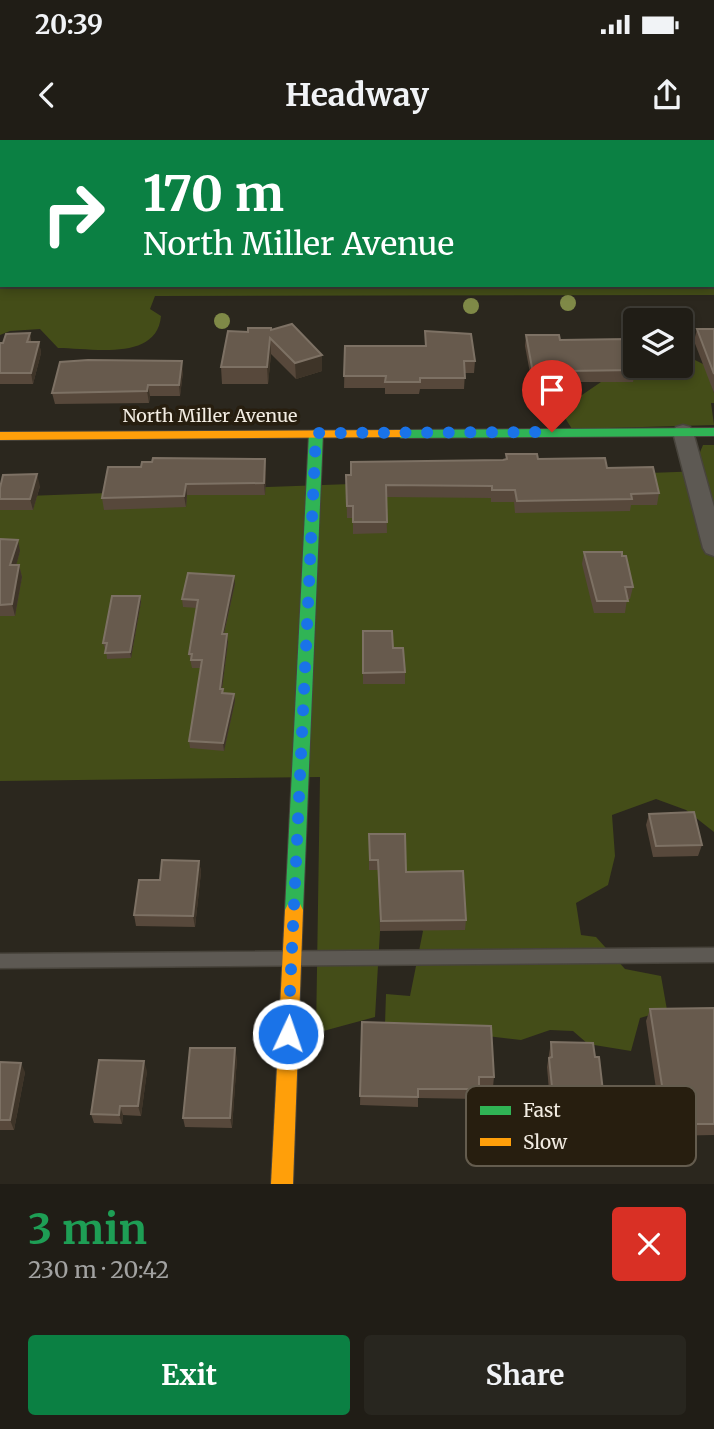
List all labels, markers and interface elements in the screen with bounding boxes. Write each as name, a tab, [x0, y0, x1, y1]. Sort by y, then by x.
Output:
text: 20:39	[35, 8, 103, 41]
text: Headway	[285, 75, 429, 115]
icon: back	[28, 76, 66, 114]
icon: share	[648, 76, 686, 114]
text: 170 m	[143, 163, 284, 224]
icon: right	[28, 168, 119, 259]
text: North Miller Avenue	[143, 224, 454, 264]
map controls	[623, 308, 693, 378]
button: layers	[623, 308, 693, 378]
pin	[522, 360, 582, 432]
icon: arrive	[533, 371, 571, 409]
street label: North Miller Avenue	[122, 404, 298, 427]
position arrow	[251, 997, 325, 1071]
legend	[466, 1086, 696, 1166]
text: Fast	[523, 1098, 561, 1122]
text: Slow	[523, 1130, 568, 1154]
text: 3 min	[28, 1203, 147, 1255]
button: close	[612, 1207, 686, 1281]
text: 230 m · 20:42	[28, 1255, 169, 1284]
button: Exit	[28, 1335, 350, 1415]
button: Share	[364, 1335, 686, 1415]

